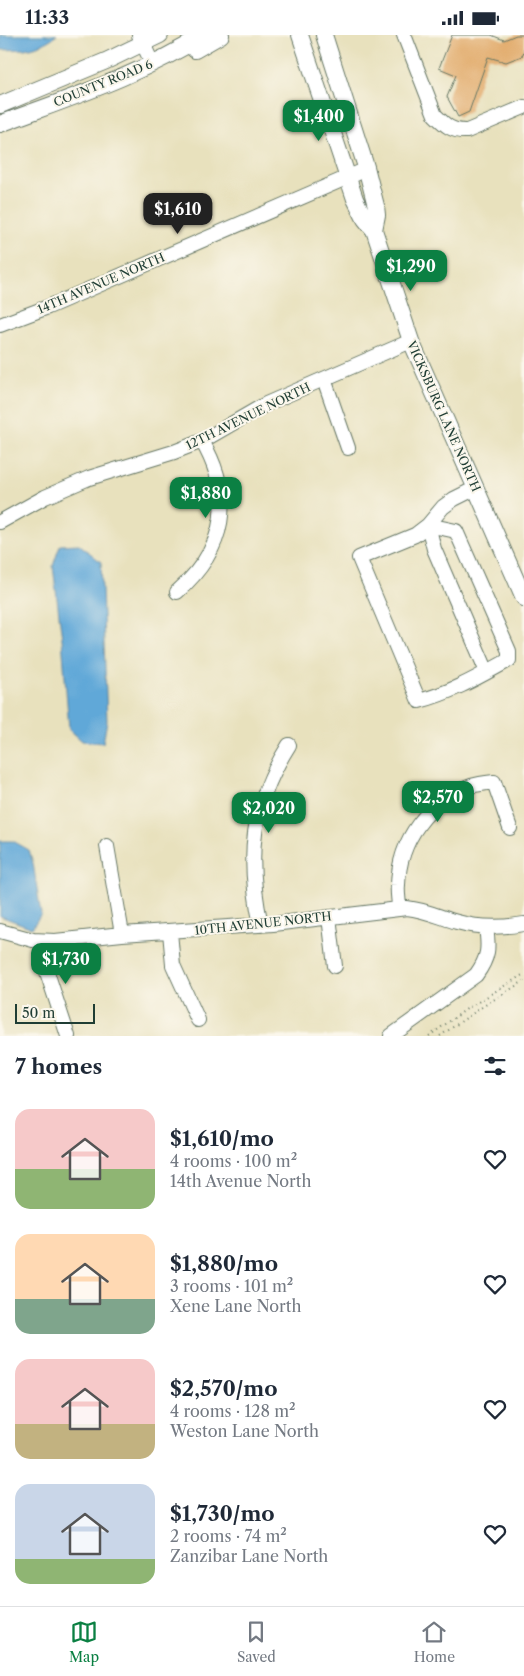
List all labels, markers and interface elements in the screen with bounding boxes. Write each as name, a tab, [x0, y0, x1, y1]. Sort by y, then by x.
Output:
text: 11:33	[25, 6, 69, 29]
street label: COUNTY ROAD 6	[51, 56, 155, 110]
pin: $1,400	[278, 99, 360, 142]
text: $1,400	[294, 106, 344, 126]
pin: $1,610	[137, 193, 219, 235]
text: $1,610	[154, 199, 202, 219]
street label: 14TH AVENUE NORTH	[35, 249, 167, 317]
pin: $1,290	[370, 249, 452, 292]
text: $1,290	[386, 256, 436, 276]
street label: VICKSBURG LANE NORTH	[403, 337, 484, 494]
street label: 12TH AVENUE NORTH	[183, 379, 313, 453]
pin: $1,880	[165, 477, 247, 519]
text: $1,880	[181, 483, 231, 503]
pin: $2,570	[397, 781, 479, 823]
text: $2,570	[413, 787, 463, 807]
pin: $2,020	[228, 791, 310, 834]
text: $2,020	[243, 798, 295, 818]
street label: 10TH AVENUE NORTH	[194, 908, 332, 938]
pin: $1,730	[25, 943, 107, 985]
text: $1,730	[42, 949, 90, 969]
scale bar	[15, 1001, 95, 1024]
text: 50 m	[22, 1004, 55, 1022]
icon: filters	[481, 1052, 509, 1080]
text: 7 homes	[15, 1054, 102, 1079]
text: $1,610/mo	[170, 1126, 274, 1151]
icon: home	[55, 1129, 115, 1189]
icon: heart	[481, 1145, 509, 1173]
text: 4 rooms · 100 m²	[170, 1151, 297, 1171]
text: 14th Avenue North	[170, 1171, 311, 1191]
text: $1,880/mo	[170, 1251, 278, 1276]
icon: home	[55, 1254, 115, 1314]
icon: heart	[481, 1270, 509, 1298]
text: 3 rooms · 101 m²	[170, 1276, 293, 1296]
text: Xene Lane North	[170, 1296, 301, 1316]
text: $2,570/mo	[170, 1376, 278, 1401]
icon: home	[55, 1379, 115, 1439]
icon: heart	[481, 1395, 509, 1423]
text: 4 rooms · 128 m²	[170, 1401, 296, 1421]
text: Weston Lane North	[170, 1421, 319, 1441]
text: $1,730/mo	[170, 1501, 275, 1526]
icon: home	[55, 1504, 115, 1564]
icon: heart	[481, 1520, 509, 1548]
text: 2 rooms · 74 m²	[170, 1526, 287, 1546]
text: Zanzibar Lane North	[170, 1546, 328, 1566]
tab: Map	[69, 1618, 99, 1666]
tab: Saved	[237, 1618, 276, 1666]
tab: Home	[414, 1618, 455, 1666]

